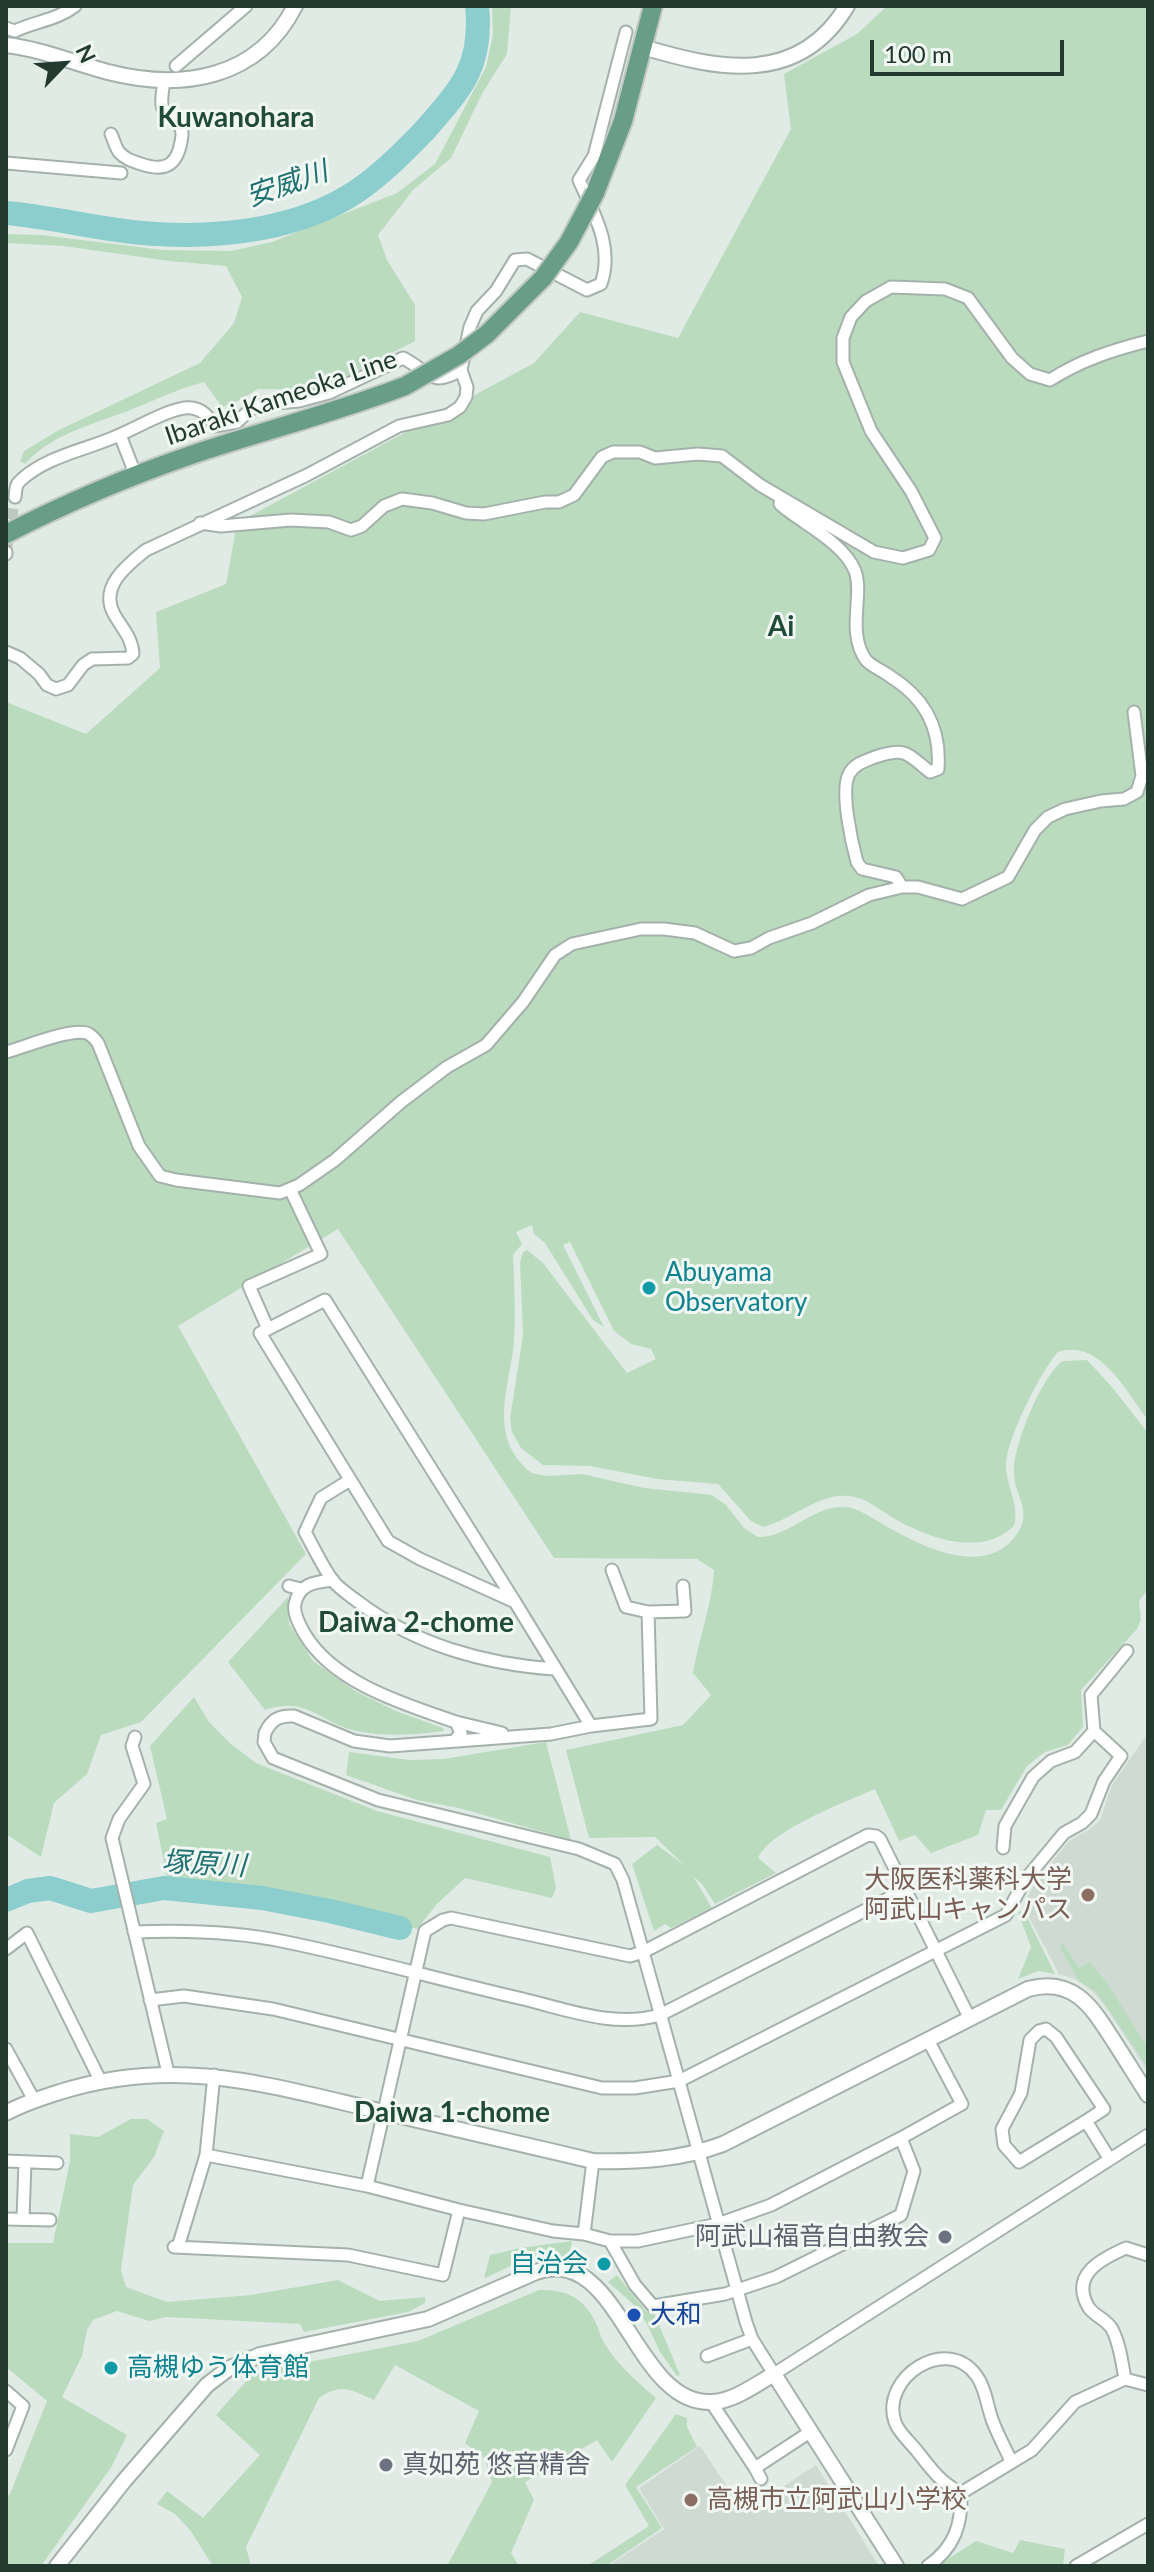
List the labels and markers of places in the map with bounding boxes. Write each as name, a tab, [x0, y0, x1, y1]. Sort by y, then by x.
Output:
place label: Abuyama Observatory	[665, 1257, 807, 1318]
marker: Abuyama Observatory	[640, 1279, 658, 1297]
place label: 大阪医科薬科大学 阿武山キャンパス	[864, 1864, 1072, 1926]
marker: 大阪医科薬科大学 阿武山キャンパス	[1079, 1886, 1097, 1904]
place label: 阿武山福音自由教会	[695, 2221, 929, 2253]
marker: 阿武山福音自由教会	[936, 2228, 954, 2246]
place label: 自治会	[510, 2248, 588, 2280]
marker: 自治会	[595, 2255, 613, 2273]
place label: 大和	[650, 2299, 702, 2331]
marker: 大和	[625, 2306, 643, 2324]
place label: 高槻ゆう体育館	[127, 2352, 309, 2384]
marker: 高槻ゆう体育館	[102, 2359, 120, 2377]
place label: 真如苑 悠音精舎	[402, 2449, 591, 2481]
marker: 真如苑 悠音精舎	[377, 2456, 395, 2474]
place label: 高槻市立阿武山小学校	[707, 2484, 967, 2516]
marker: 高槻市立阿武山小学校	[682, 2491, 700, 2509]

